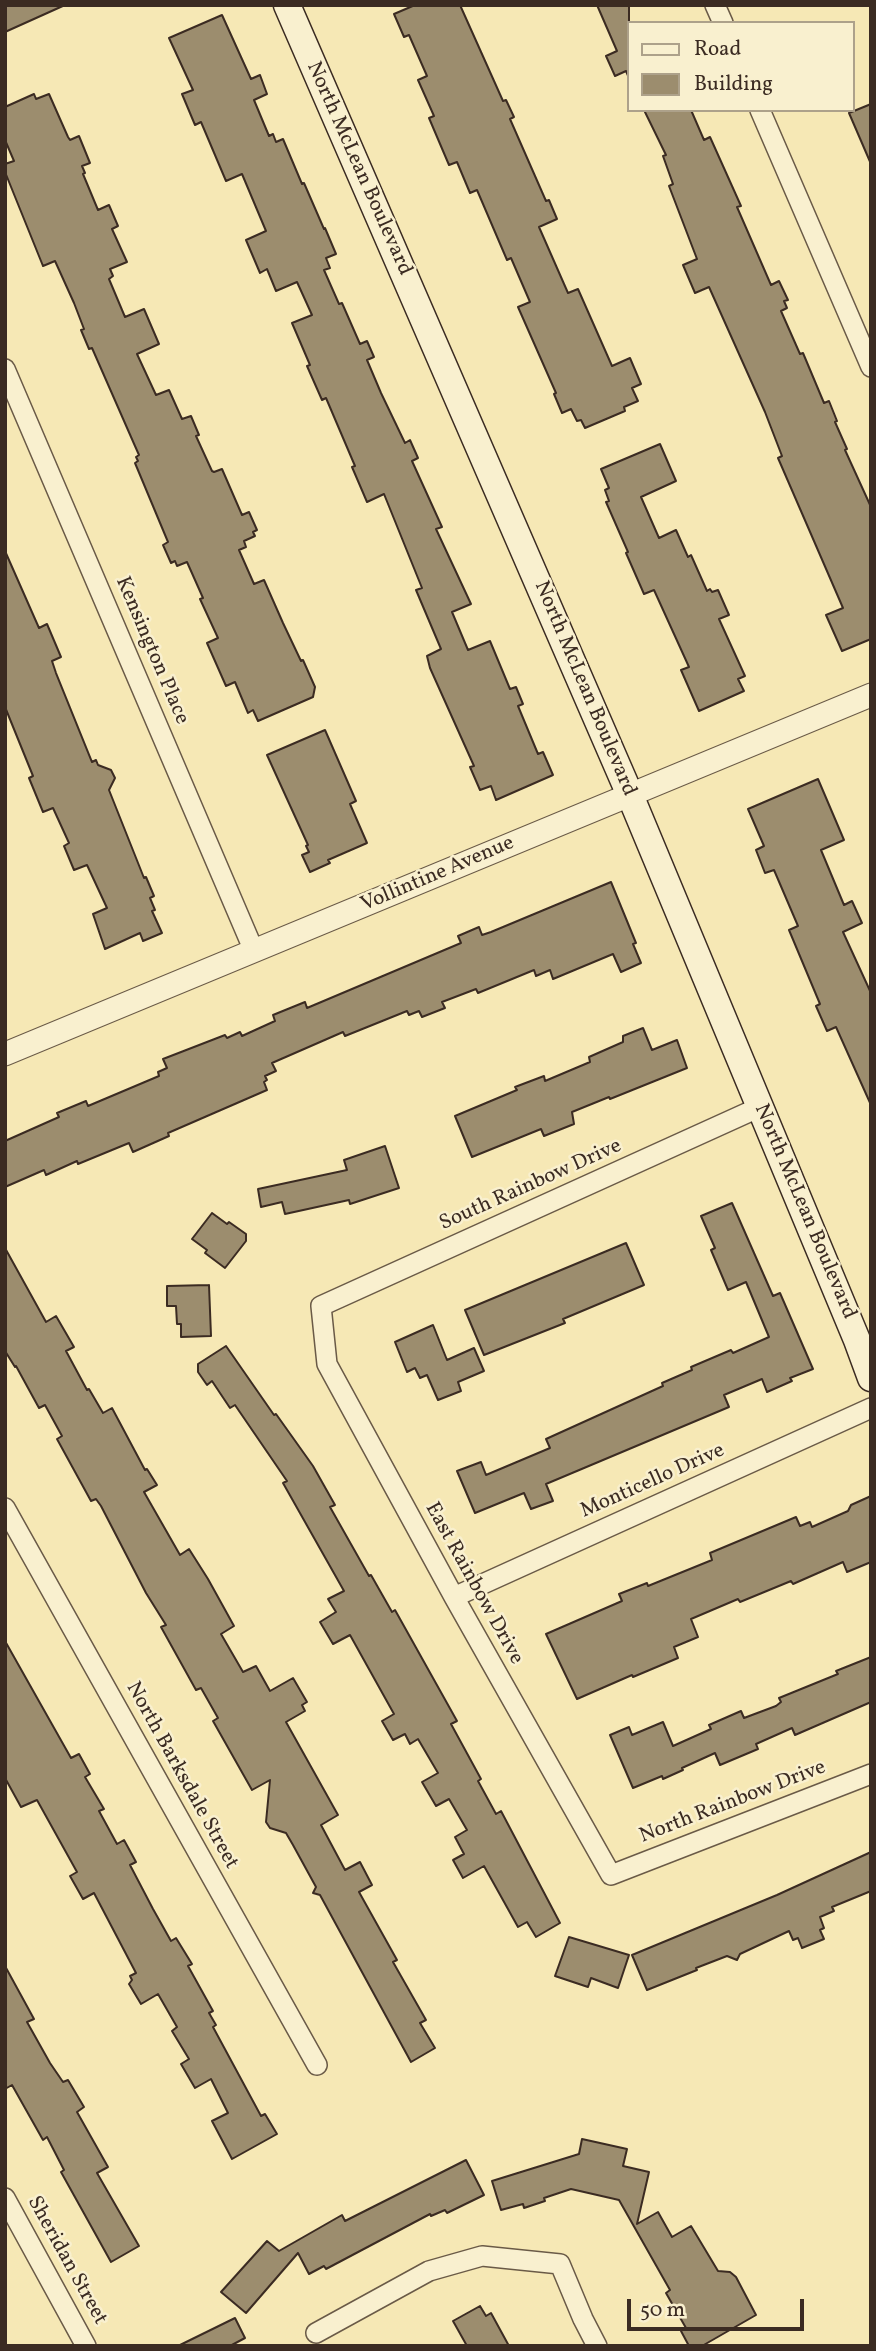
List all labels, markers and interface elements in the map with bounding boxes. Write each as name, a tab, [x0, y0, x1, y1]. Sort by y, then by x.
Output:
legend	[628, 21, 855, 112]
text: Road	[694, 35, 741, 64]
street label: North McLean Boulevard	[299, 58, 417, 280]
text: Building	[694, 70, 773, 99]
street label: Kensington Place	[109, 573, 193, 729]
street label: North McLean Boulevard	[527, 578, 641, 800]
street label: Vollintine Avenue	[358, 831, 518, 919]
street label: North McLean Boulevard	[747, 1101, 861, 1323]
street label: South Rainbow Drive	[436, 1135, 626, 1237]
street label: Monticello Drive	[577, 1439, 729, 1525]
street label: East Rainbow Drive	[418, 1499, 528, 1669]
street label: North Barksdale Street	[119, 1678, 243, 1874]
street label: North Rainbow Drive	[636, 1756, 830, 1850]
street label: Sheridan Street	[20, 2192, 112, 2330]
scale bar	[631, 2284, 808, 2328]
text: 50 m	[640, 2296, 685, 2325]

